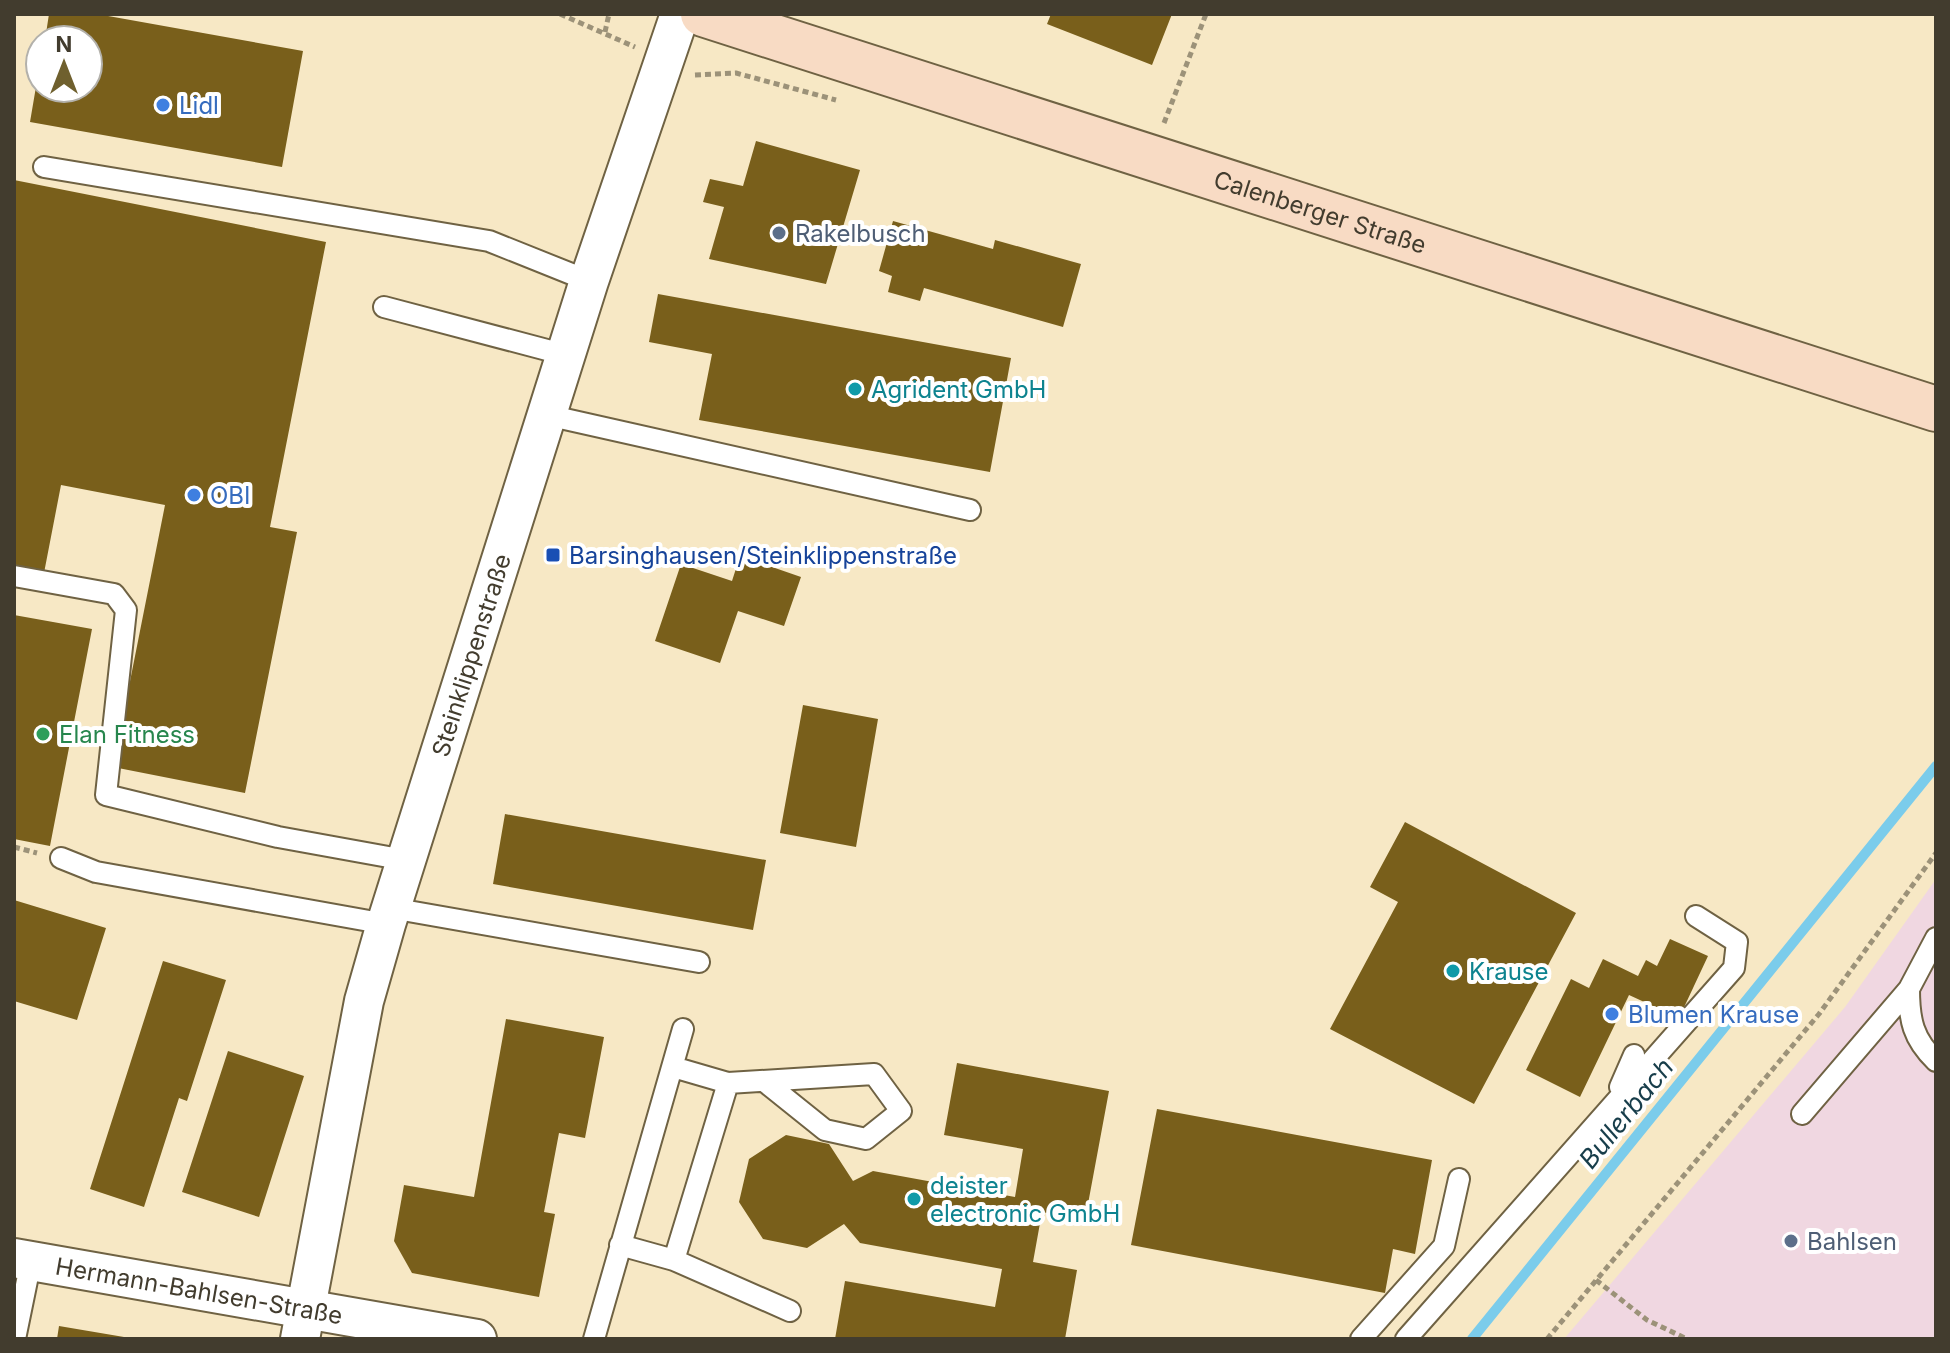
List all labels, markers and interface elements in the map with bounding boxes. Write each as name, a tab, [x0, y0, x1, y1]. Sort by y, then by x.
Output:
north arrow	[24, 24, 104, 104]
text: N	[56, 31, 72, 57]
place label: Lidl	[179, 91, 219, 120]
marker: Lidl	[154, 96, 172, 114]
street label: Calenberger Straße	[1210, 164, 1430, 259]
place label: Rakelbusch	[795, 219, 926, 248]
marker: Rakelbusch	[770, 224, 788, 242]
place label: Agrident GmbH	[871, 375, 1046, 404]
marker: Agrident GmbH	[846, 380, 864, 398]
place label: OBI	[210, 481, 251, 510]
marker: OBI	[185, 486, 203, 504]
place label: Barsinghausen/Steinklippenstraße	[569, 541, 957, 570]
marker: Barsinghausen/Steinklippenstraße	[544, 546, 562, 564]
street label: Steinklippenstraße	[425, 550, 517, 760]
place label: Elan Fitness	[59, 720, 195, 749]
marker: Elan Fitness	[34, 725, 52, 743]
place label: Krause	[1469, 957, 1549, 986]
marker: Krause	[1444, 962, 1462, 980]
place label: Blumen Krause	[1628, 1000, 1799, 1029]
marker: Blumen Krause	[1603, 1005, 1621, 1023]
water label: Bullerbach	[1572, 1052, 1680, 1174]
place label: deister electronic GmbH	[930, 1171, 1120, 1228]
marker: deister electronic GmbH	[905, 1190, 923, 1208]
place label: Bahlsen	[1807, 1227, 1897, 1256]
marker: Bahlsen	[1782, 1232, 1800, 1250]
street label: Hermann-Bahlsen-Straße	[53, 1251, 345, 1330]

